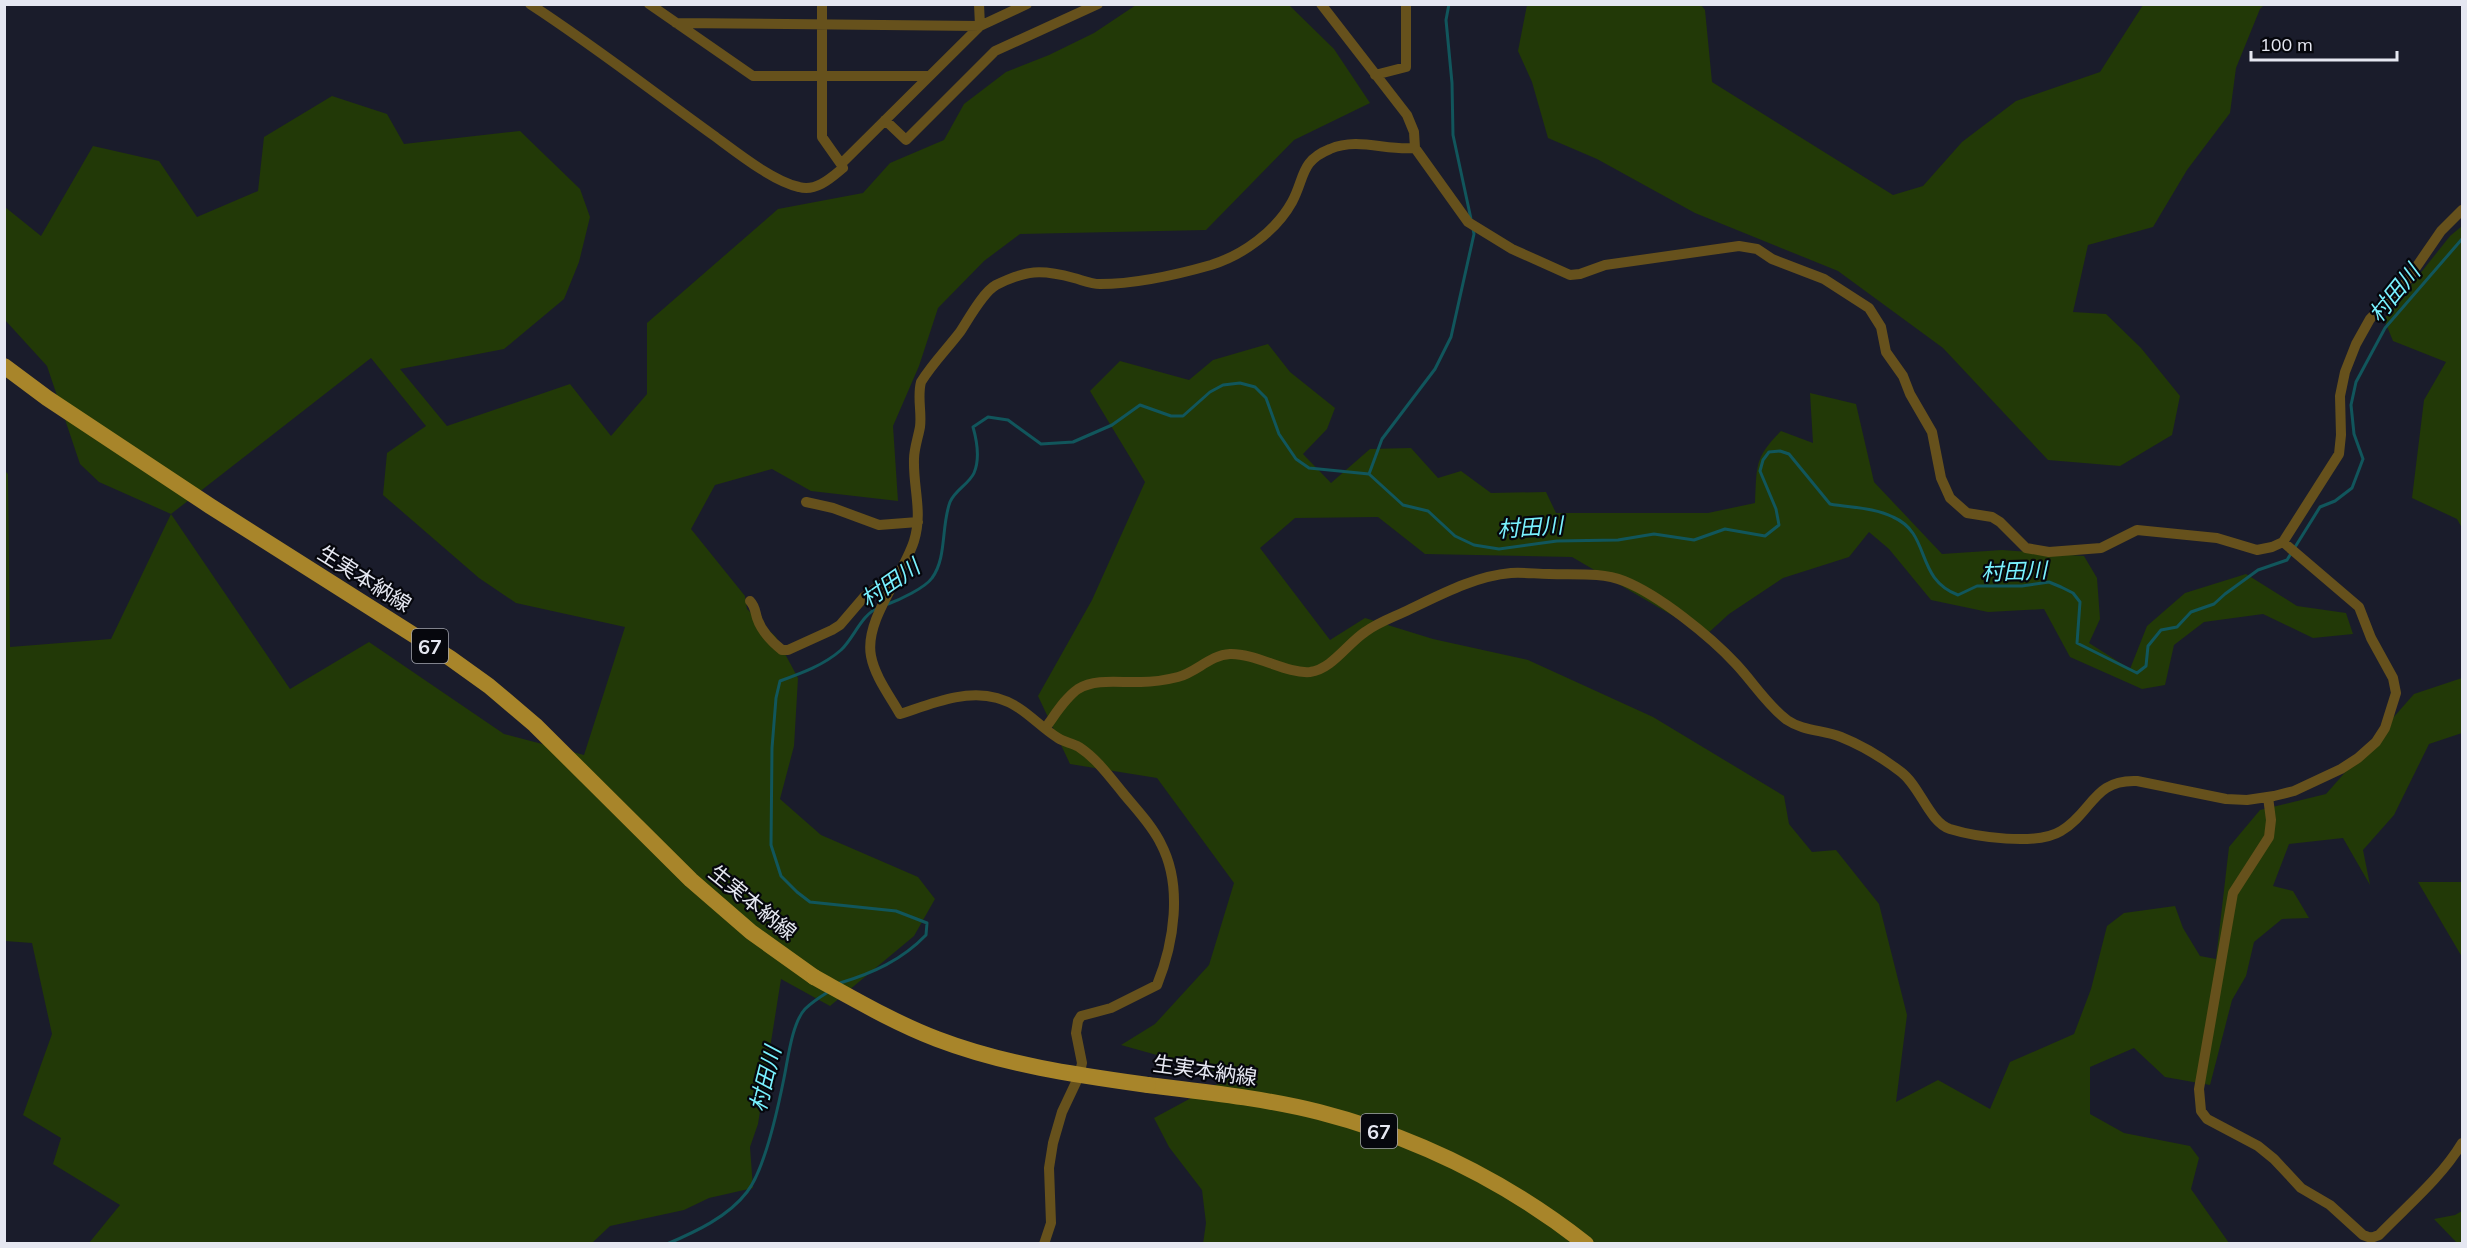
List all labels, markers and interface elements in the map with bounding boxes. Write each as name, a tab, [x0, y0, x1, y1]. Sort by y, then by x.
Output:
scale bar	[2251, 24, 2396, 62]
text: 100 m	[2260, 33, 2313, 56]
water label: 村田川	[2362, 257, 2427, 327]
water label: 村田川	[1496, 511, 1566, 543]
street label: 生実本納線	[314, 539, 416, 617]
water label: 村田川	[855, 551, 927, 613]
water label: 村田川	[1981, 556, 2049, 586]
road number: 67	[412, 629, 448, 663]
street label: 生実本納線	[704, 859, 802, 945]
water label: 村田川	[743, 1042, 787, 1114]
street label: 生実本納線	[1151, 1050, 1259, 1090]
road number: 67	[1361, 1114, 1397, 1148]

